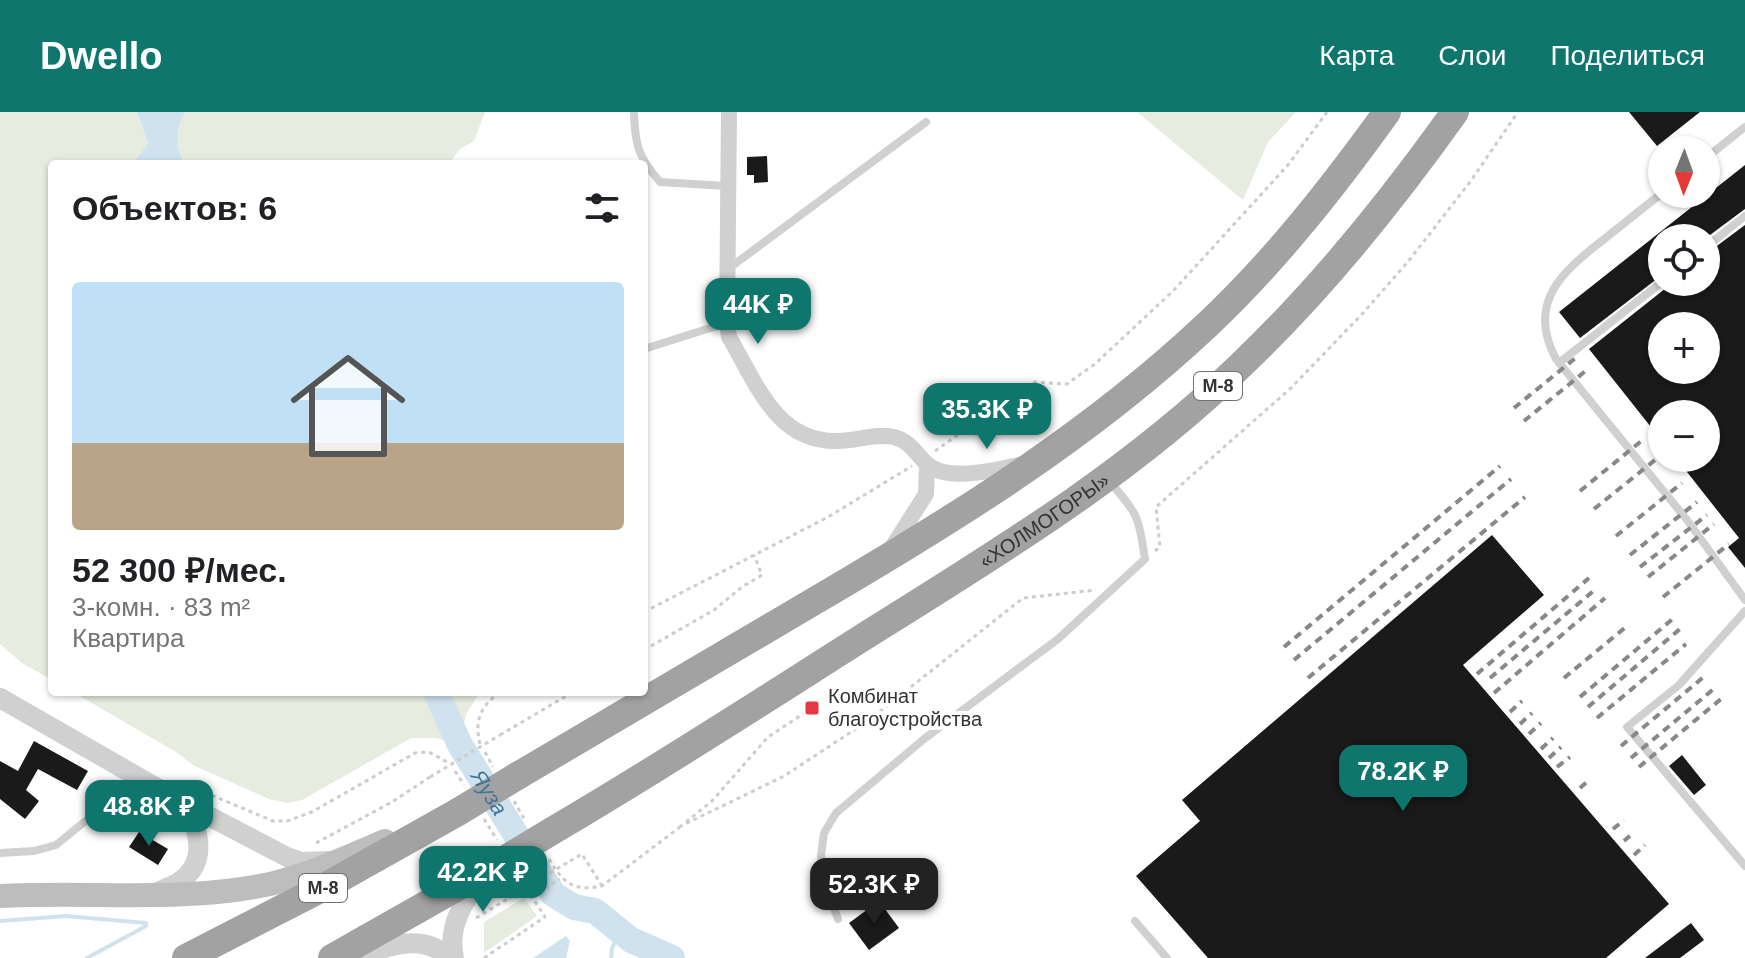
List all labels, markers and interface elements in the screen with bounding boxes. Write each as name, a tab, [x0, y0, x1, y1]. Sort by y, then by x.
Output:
text: Dwello	[40, 35, 162, 77]
text: Карта	[1319, 40, 1394, 71]
text: Слои	[1438, 40, 1506, 71]
text: Поделиться	[1550, 40, 1705, 71]
north arrow	[1648, 136, 1720, 208]
map controls	[1648, 136, 1720, 472]
icon: filters	[580, 186, 624, 230]
text: Объектов: 6	[72, 189, 277, 227]
button: locate	[1648, 224, 1720, 296]
pin: 44K ₽	[702, 278, 814, 346]
text: 44K ₽	[723, 289, 793, 319]
button: +	[1648, 312, 1720, 384]
icon: home	[276, 334, 420, 478]
road number: М-8	[1194, 372, 1242, 400]
pin: 35.3K ₽	[913, 383, 1061, 451]
text: 35.3K ₽	[941, 394, 1033, 424]
button: −	[1648, 400, 1720, 472]
street label: «ХОЛМОГОРЫ»	[975, 469, 1113, 572]
text: 52 300 ₽/мес.	[72, 551, 287, 589]
text: 3-комн. · 83 m²	[72, 592, 250, 622]
text: Квартира	[72, 623, 184, 653]
place label: Комбинат благоустройства	[828, 685, 983, 730]
marker: Комбинат благоустройства	[803, 699, 821, 717]
pin: 78.2K ₽	[1329, 745, 1477, 813]
text: 78.2K ₽	[1357, 756, 1449, 786]
water label: Яуза	[466, 764, 513, 819]
pin: 48.8K ₽	[75, 780, 223, 848]
text: 48.8K ₽	[103, 791, 195, 821]
pin: 42.2K ₽	[409, 846, 557, 914]
text: 42.2K ₽	[437, 857, 529, 887]
pin: 52.3K ₽	[800, 858, 948, 926]
text: 52.3K ₽	[828, 869, 920, 899]
road number: М-8	[299, 874, 347, 902]

